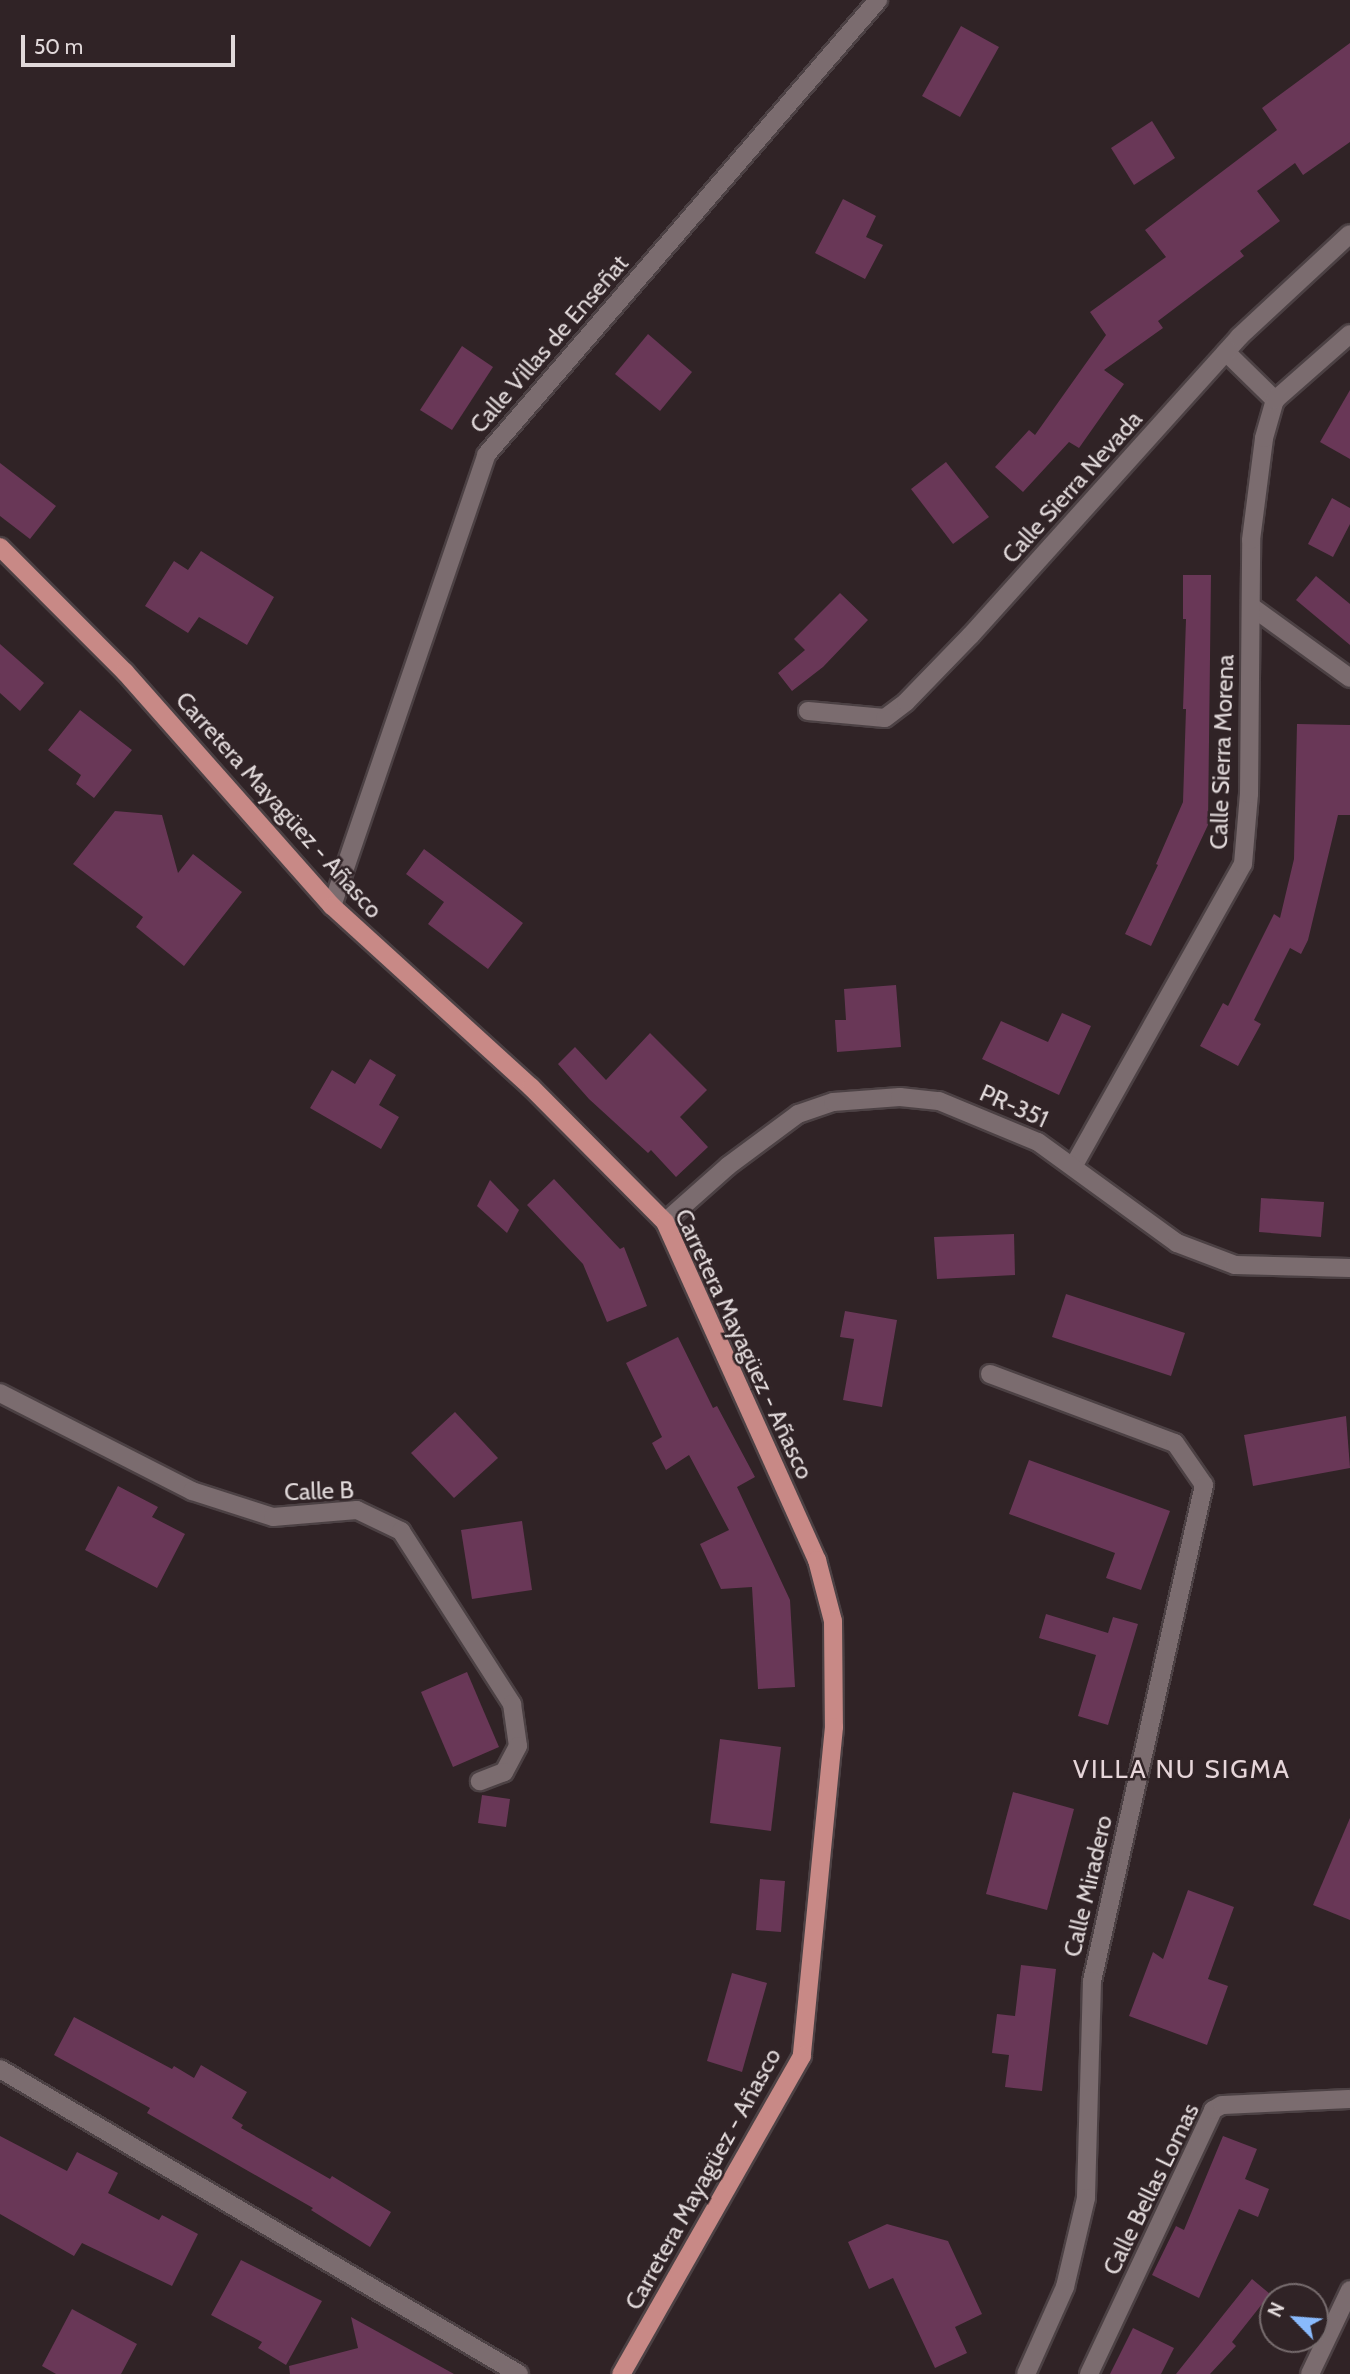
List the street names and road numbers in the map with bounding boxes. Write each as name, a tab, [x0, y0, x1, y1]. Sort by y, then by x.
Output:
street label: Calle Villas de Enseñat	[464, 249, 634, 439]
street label: Calle Sierra Nevada	[996, 405, 1148, 569]
street label: Calle Sierra Morena	[1204, 654, 1240, 850]
street label: Carretera Mayagüez - Añasco	[170, 686, 388, 924]
street label: PR-351	[975, 1078, 1053, 1134]
street label: Carretera Mayagüez - Añasco	[669, 1204, 819, 1484]
street label: Calle B	[284, 1475, 354, 1507]
street label: Calle Miradero	[1058, 1812, 1118, 1960]
street label: Carretera Mayagüez - Añasco	[619, 2043, 787, 2315]
street label: Calle Bellas Lomas	[1097, 2098, 1205, 2280]

